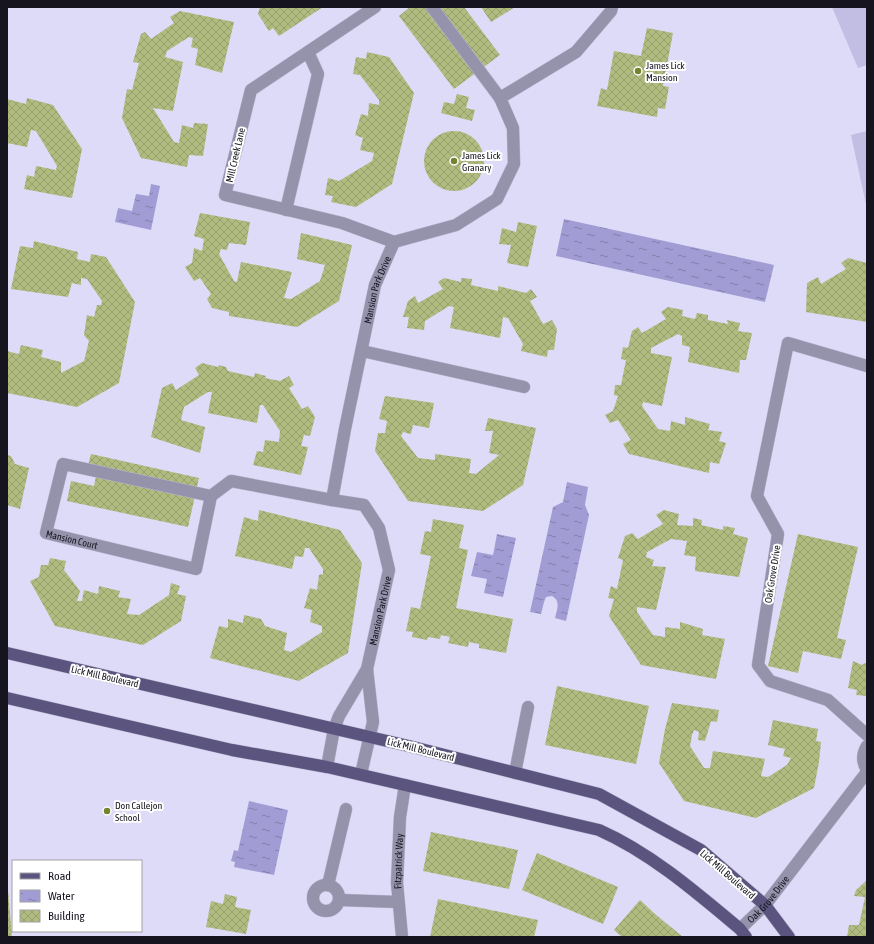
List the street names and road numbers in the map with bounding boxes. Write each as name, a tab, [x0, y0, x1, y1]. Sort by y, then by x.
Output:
street label: Mill Creek Lane	[224, 126, 247, 184]
street label: Mansion Park Drive	[362, 254, 393, 325]
street label: Mansion Court	[45, 528, 99, 551]
street label: Oak Grove Drive	[762, 544, 783, 604]
street label: Mansion Park Drive	[367, 575, 394, 646]
street label: Lick Mill Boulevard	[70, 663, 140, 690]
street label: Lick Mill Boulevard	[386, 736, 456, 763]
street label: Fitzpatrick Way	[392, 833, 405, 889]
street label: Lick Mill Boulevard	[698, 848, 757, 901]
street label: Oak Grove Drive	[745, 873, 792, 925]

